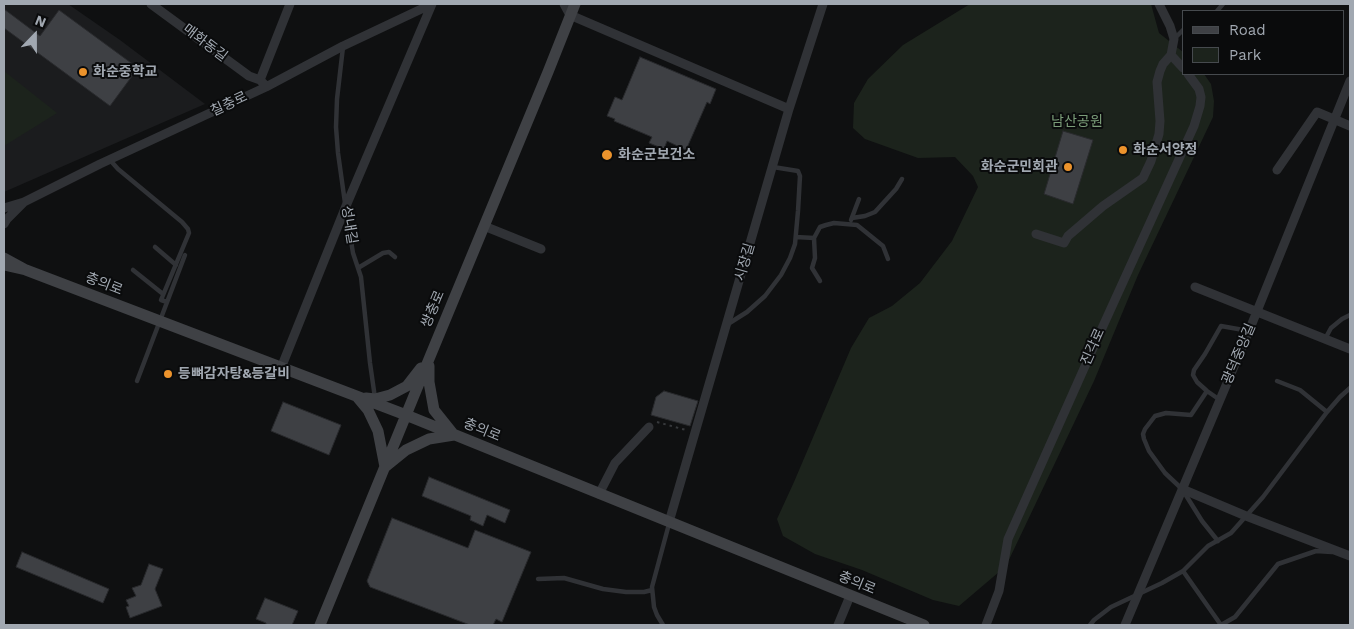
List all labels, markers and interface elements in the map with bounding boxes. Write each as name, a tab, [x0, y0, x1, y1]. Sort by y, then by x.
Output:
north arrow	[10, 10, 60, 60]
legend	[1182, 10, 1344, 75]
text: N	[33, 12, 48, 30]
street label: 매화동길	[179, 21, 231, 65]
text: Road	[1229, 21, 1266, 39]
text: Park	[1229, 46, 1261, 64]
place label: 화순중학교	[93, 64, 157, 80]
marker: 화순중학교	[77, 66, 89, 78]
street label: 칠충로	[208, 88, 250, 120]
park label: 남산공원	[1051, 114, 1103, 130]
place label: 화순서양정	[1133, 142, 1197, 158]
marker: 화순서양정	[1117, 144, 1129, 156]
place label: 화순군보건소	[618, 147, 695, 163]
marker: 화순군보건소	[600, 148, 614, 162]
place label: 화순군민회관	[981, 159, 1058, 175]
marker: 화순군민회관	[1062, 161, 1074, 173]
street label: 성내길	[338, 205, 360, 245]
street label: 시장길	[732, 241, 758, 283]
street label: 충의로	[83, 269, 125, 299]
street label: 쌍충로	[418, 288, 448, 330]
street label: 광덕중앙길	[1219, 321, 1259, 387]
street label: 진각로	[1077, 326, 1109, 368]
place label: 등뼈감자탕&등갈비	[178, 366, 290, 382]
marker: 등뼈감자탕&등갈비	[162, 368, 174, 380]
street label: 충의로	[461, 415, 503, 445]
street label: 충의로	[836, 568, 878, 598]

